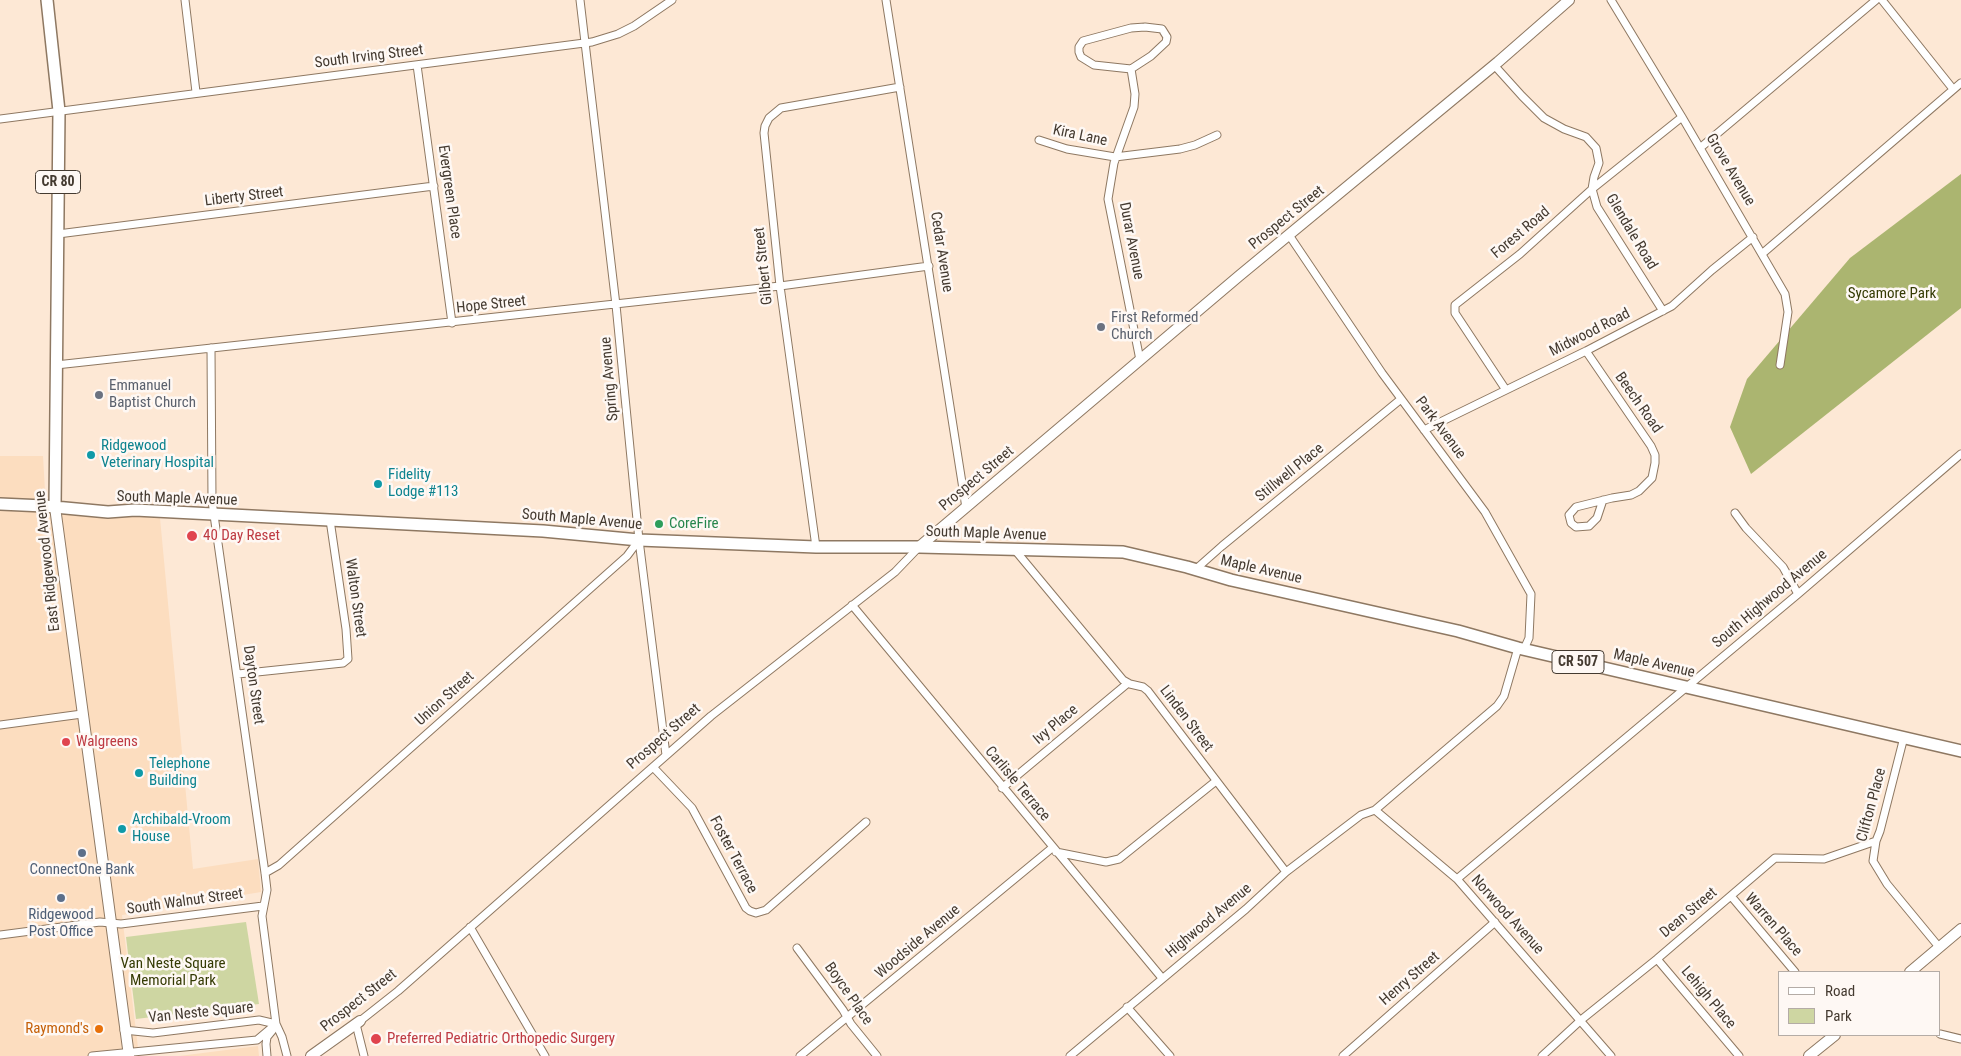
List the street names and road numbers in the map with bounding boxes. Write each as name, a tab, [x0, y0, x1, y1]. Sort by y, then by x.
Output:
street label: South Irving Street	[314, 41, 424, 73]
street label: Kira Lane	[1051, 121, 1109, 151]
street label: Grove Avenue	[1702, 131, 1758, 209]
street label: Evergreen Place	[434, 144, 464, 240]
road number: CR 80	[36, 170, 80, 193]
street label: Prospect Street	[1246, 182, 1328, 254]
street label: Liberty Street	[204, 183, 284, 211]
street label: Glendale Road	[1601, 191, 1661, 273]
street label: Durar Avenue	[1115, 201, 1147, 281]
street label: Forest Road	[1488, 203, 1554, 263]
street label: Cedar Avenue	[926, 210, 956, 294]
street label: Gilbert Street	[751, 226, 777, 306]
street label: Hope Street	[455, 292, 527, 318]
street label: Midwood Road	[1547, 305, 1633, 361]
street label: Spring Avenue	[597, 336, 623, 422]
street label: Beech Road	[1611, 369, 1665, 437]
street label: Park Avenue	[1411, 393, 1469, 463]
street label: Stillwell Place	[1252, 440, 1328, 506]
street label: Prospect Street	[936, 443, 1018, 515]
street label: South Maple Avenue	[116, 488, 238, 510]
street label: East Ridgewood Avenue	[32, 490, 64, 632]
street label: South Maple Avenue	[521, 506, 643, 534]
street label: South Maple Avenue	[925, 523, 1047, 545]
street label: South Highwood Avenue	[1709, 546, 1831, 652]
street label: Maple Avenue	[1219, 552, 1303, 588]
street label: Walton Street	[341, 557, 369, 639]
street label: Dayton Street	[239, 644, 267, 726]
street label: Maple Avenue	[1612, 646, 1696, 682]
road number: CR 507	[1552, 650, 1604, 674]
street label: Union Street	[412, 668, 478, 730]
street label: Linden Street	[1155, 682, 1217, 756]
street label: Prospect Street	[624, 700, 704, 774]
street label: Ivy Place	[1030, 701, 1082, 749]
street label: Carlisle Terrace	[981, 743, 1053, 825]
street label: Clifton Place	[1854, 766, 1890, 844]
street label: Foster Terrace	[705, 813, 761, 897]
street label: Norwood Avenue	[1467, 872, 1547, 958]
street label: Highwood Avenue	[1163, 880, 1255, 962]
street label: Dean Street	[1657, 884, 1721, 942]
street label: South Walnut Street	[126, 885, 244, 919]
street label: Warren Place	[1741, 890, 1805, 960]
street label: Woodside Avenue	[872, 901, 964, 983]
street label: Henry Street	[1376, 948, 1444, 1010]
street label: Boyce Place	[820, 959, 876, 1029]
street label: Lehigh Place	[1677, 963, 1739, 1033]
street label: Prospect Street	[317, 966, 401, 1036]
street label: Van Neste Square	[148, 999, 254, 1027]

